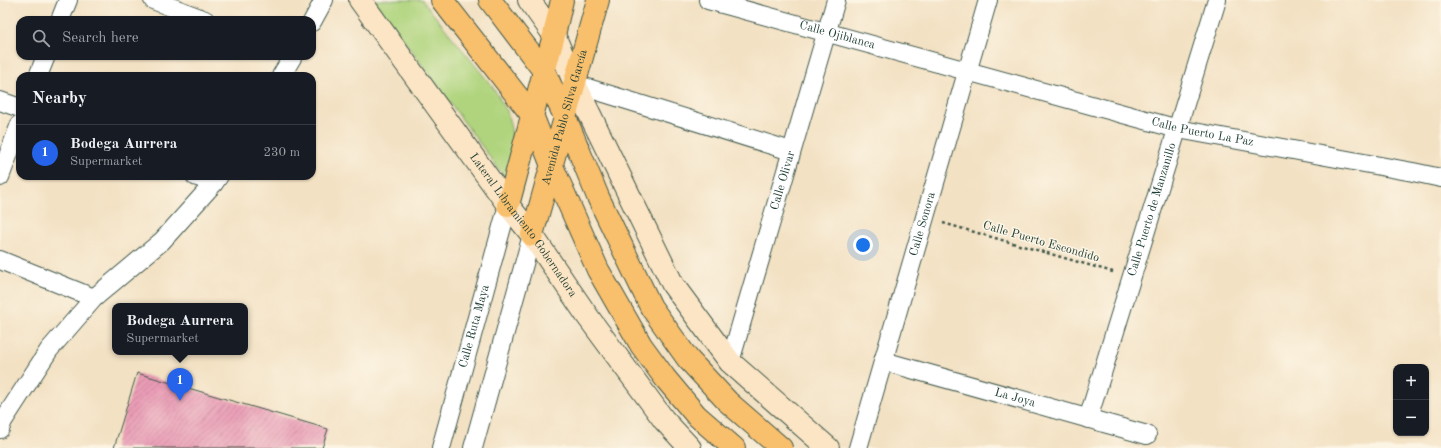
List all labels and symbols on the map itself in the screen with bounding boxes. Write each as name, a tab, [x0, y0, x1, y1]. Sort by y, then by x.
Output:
street label: Calle Ojiblanca	[798, 19, 876, 52]
street label: Avenida Pablo Silva García	[540, 48, 590, 187]
street label: Calle Puerto La Paz	[1150, 116, 1255, 149]
street label: Calle Puerto de Manzanillo	[1126, 141, 1179, 278]
street label: Calle Olivar	[769, 150, 797, 212]
street label: Lateral Libramiento Gobernadora	[467, 151, 579, 300]
street label: Calle Sonora	[908, 191, 938, 258]
street label: Calle Puerto Escondido	[981, 220, 1101, 264]
your location	[853, 235, 873, 255]
street label: Calle Ruta Maya	[457, 284, 492, 369]
pin: 1	[167, 368, 193, 401]
street label: La Joya	[993, 387, 1037, 409]

